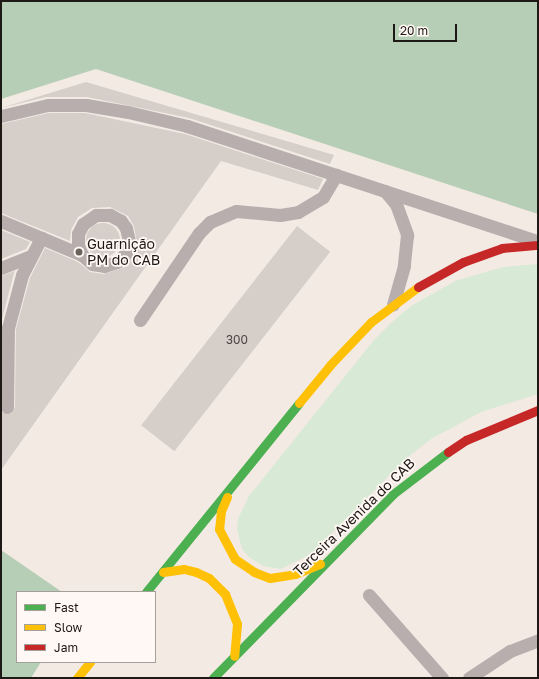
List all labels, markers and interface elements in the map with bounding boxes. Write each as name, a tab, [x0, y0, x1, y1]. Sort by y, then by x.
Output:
scale bar	[395, 16, 459, 42]
text: 20 m	[400, 23, 428, 38]
place label: Guarnição PM do CAB	[87, 236, 160, 268]
marker: Guarnição PM do CAB	[74, 247, 84, 257]
house number: 300	[226, 333, 248, 347]
street label: Terceira Avenida do CAB	[290, 455, 418, 579]
legend	[16, 591, 156, 663]
text: Fast	[54, 600, 79, 615]
text: Slow	[54, 620, 82, 635]
text: Jam	[54, 640, 78, 655]

